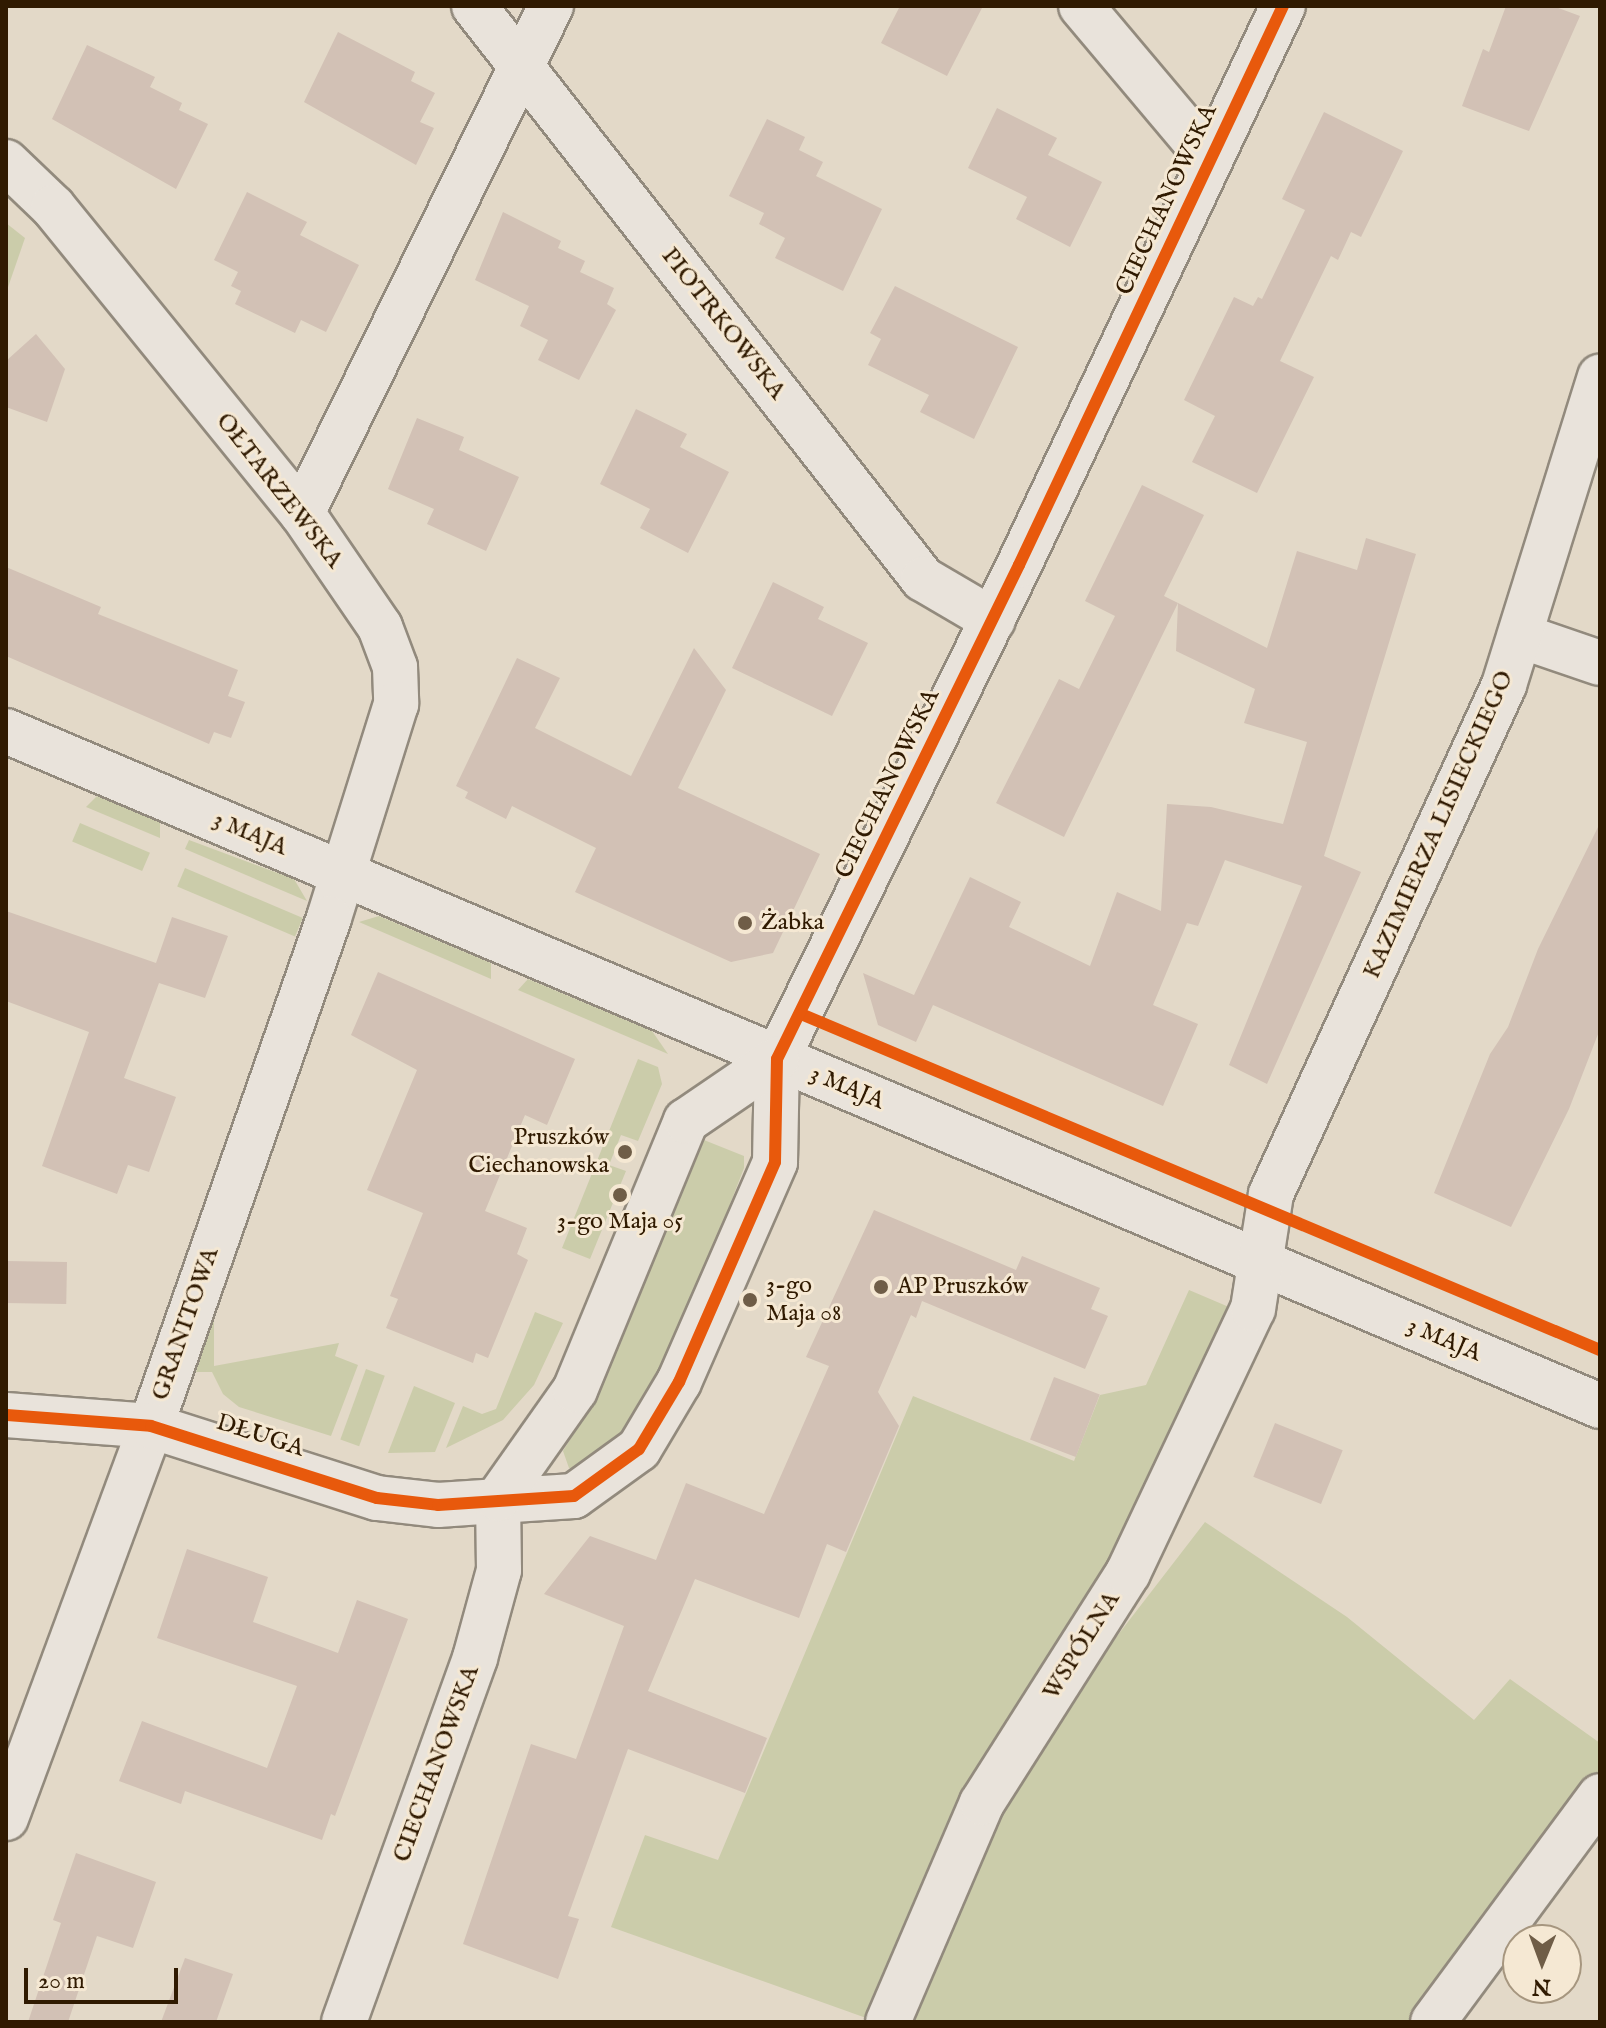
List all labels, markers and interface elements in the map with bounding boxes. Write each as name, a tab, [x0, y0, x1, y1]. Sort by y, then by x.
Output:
street label: CIECHANOWSKA	[1110, 100, 1224, 300]
street label: PIOTRKOWSKA	[655, 242, 791, 406]
street label: OŁTARZEWSKA	[209, 408, 349, 574]
street label: KAZIMIERZA LISIECKIEGO	[1358, 667, 1520, 983]
street label: CIECHANOWSKA	[830, 685, 946, 883]
street label: 3 MAJA	[209, 806, 291, 862]
place label: Żabka	[761, 909, 824, 937]
marker: Żabka	[736, 914, 754, 932]
street label: 3 MAJA	[806, 1060, 888, 1116]
place label: Pruszków Ciechanowska	[468, 1124, 609, 1180]
marker: Pruszków Ciechanowska	[616, 1143, 634, 1161]
marker: 3-go Maja 05	[611, 1186, 629, 1204]
place label: 3-go Maja 05	[557, 1208, 683, 1236]
street label: GRANITOWA	[146, 1244, 226, 1404]
place label: 3-go Maja 08	[766, 1272, 841, 1328]
place label: AP Pruszków	[897, 1273, 1028, 1301]
marker: AP Pruszków	[872, 1278, 890, 1296]
marker: 3-go Maja 08	[741, 1291, 759, 1309]
street label: 3 MAJA	[1403, 1312, 1485, 1368]
street label: DŁUGA	[212, 1408, 308, 1464]
street label: WSPÓLNA	[1037, 1587, 1127, 1705]
street label: CIECHANOWSKA	[388, 1662, 486, 1866]
north arrow	[1502, 1924, 1582, 2004]
scale bar	[28, 1952, 182, 2002]
text: 20 m	[38, 1966, 85, 1997]
text: N	[1532, 1972, 1551, 2000]

